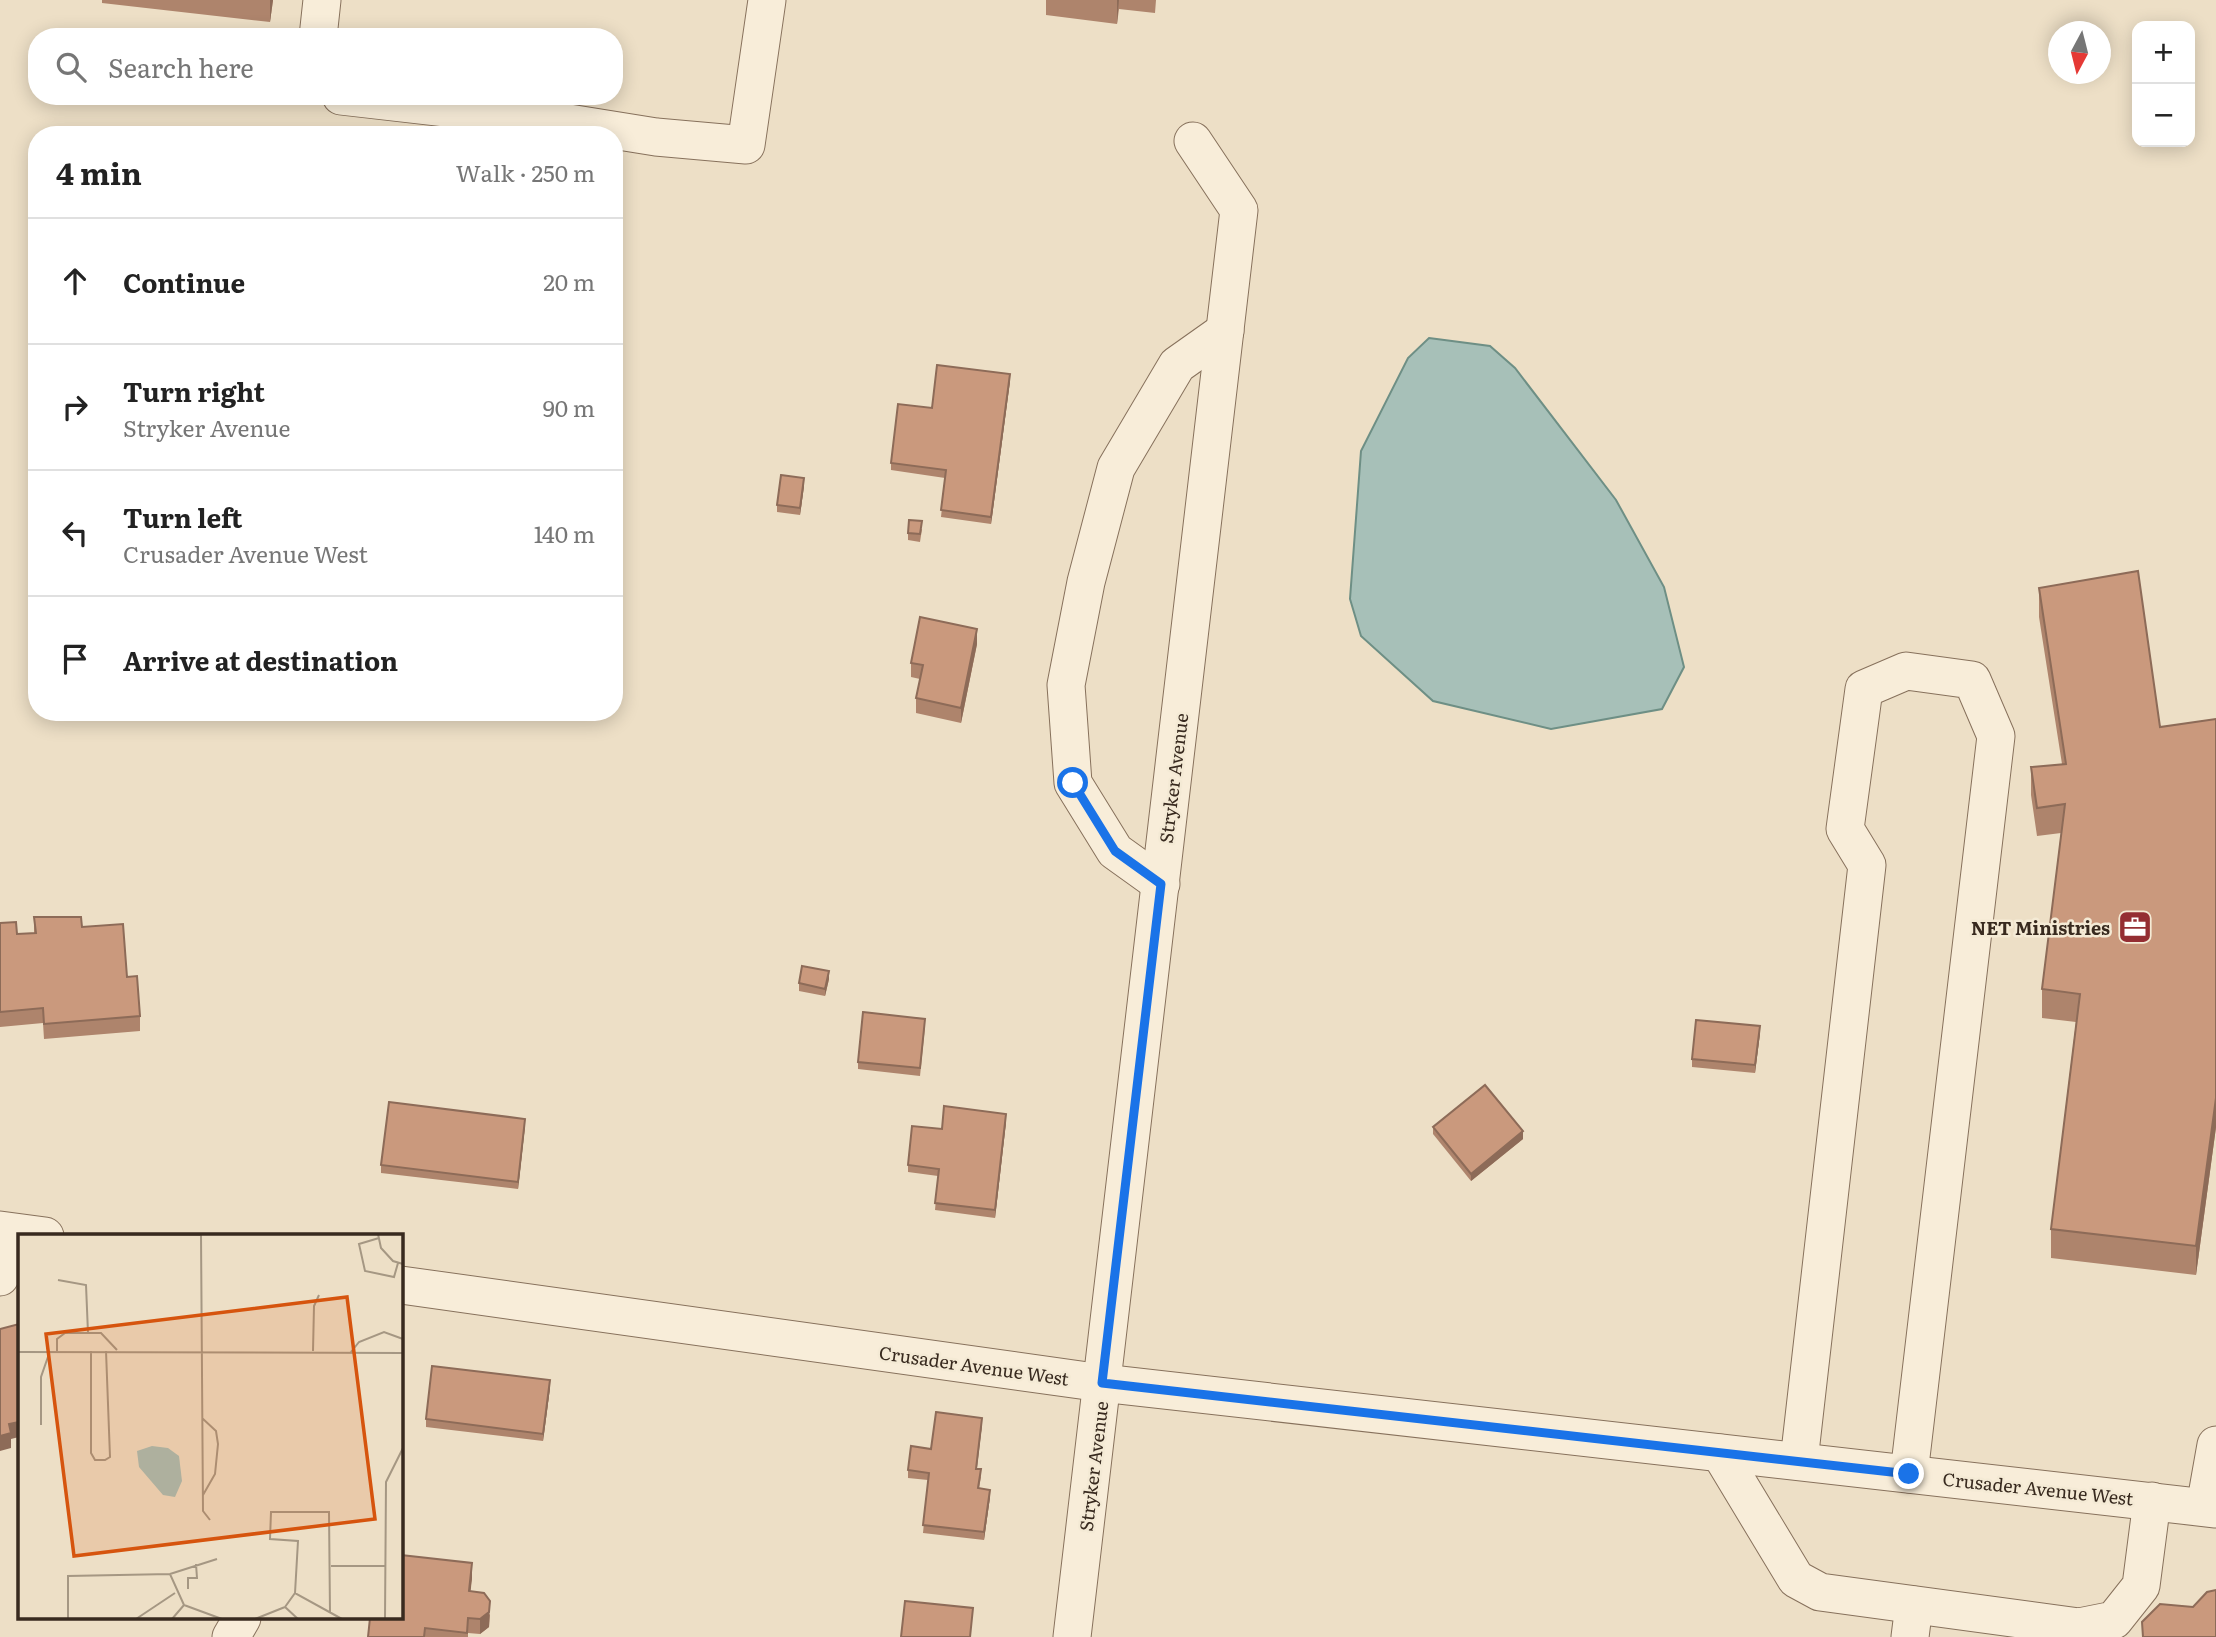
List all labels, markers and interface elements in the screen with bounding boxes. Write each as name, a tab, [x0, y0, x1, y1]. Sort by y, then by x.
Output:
north arrow	[2048, 21, 2111, 84]
map controls	[2132, 21, 2195, 147]
button: +	[2132, 21, 2195, 84]
search box	[28, 28, 623, 105]
text: Search here	[108, 47, 254, 86]
icon: search	[52, 48, 90, 86]
button: −	[2132, 84, 2195, 147]
text: 4 min	[56, 150, 142, 194]
text: Walk · 250 m	[456, 155, 595, 189]
icon: ahead	[56, 262, 94, 300]
text: Continue	[123, 262, 245, 301]
text: 20 m	[543, 264, 595, 298]
text: Turn right	[123, 371, 265, 410]
icon: right	[56, 388, 94, 426]
text: 90 m	[543, 390, 595, 424]
text: Stryker Avenue	[123, 410, 291, 444]
text: Turn left	[123, 497, 242, 536]
icon: left	[56, 514, 94, 552]
text: 140 m	[534, 516, 595, 550]
text: Crusader Avenue West	[123, 536, 368, 570]
icon: arrive	[56, 640, 94, 678]
text: Arrive at destination	[123, 640, 398, 679]
street label: Stryker Avenue	[1152, 711, 1194, 845]
route start	[1057, 767, 1088, 798]
office icon: NET Ministries	[2116, 908, 2154, 946]
place label: NET Ministries	[1971, 914, 2110, 941]
inset map	[18, 1234, 402, 1620]
street label: Crusader Avenue West	[877, 1338, 1071, 1392]
street label: Stryker Avenue	[1072, 1399, 1114, 1533]
route end	[1893, 1458, 1924, 1489]
street label: Crusader Avenue West	[1941, 1465, 2135, 1512]

